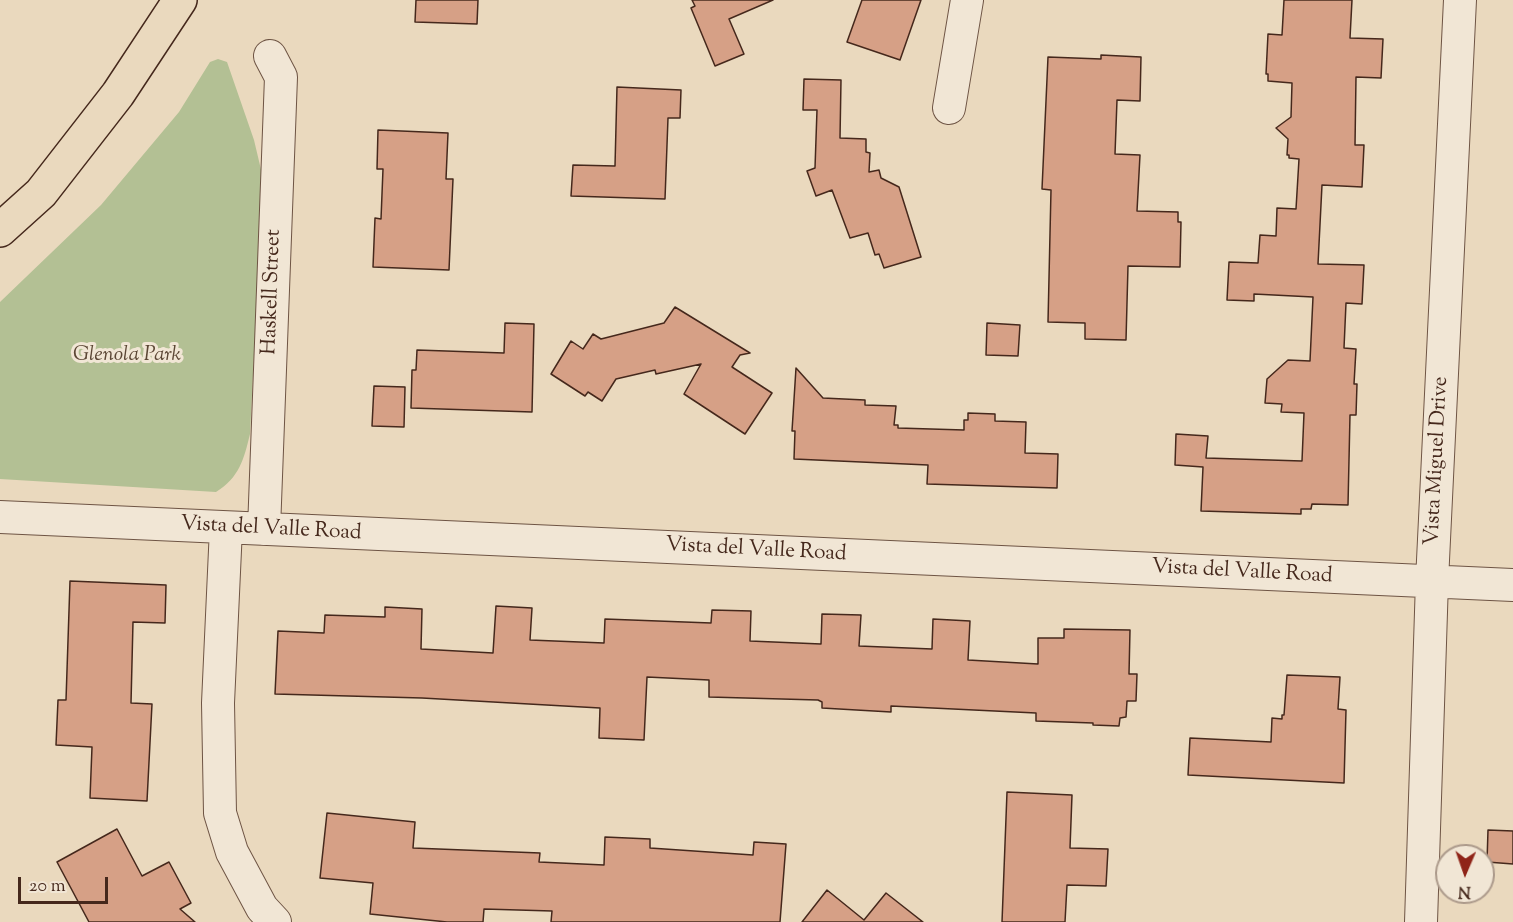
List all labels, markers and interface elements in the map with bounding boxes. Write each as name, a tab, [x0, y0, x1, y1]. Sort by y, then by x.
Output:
street label: Haskell Street	[258, 229, 288, 355]
park label: Glenola Park	[73, 343, 181, 369]
street label: Vista Miguel Drive	[1421, 376, 1455, 546]
street label: Vista del Valle Road	[180, 513, 362, 547]
street label: Vista del Valle Road	[665, 534, 847, 568]
street label: Vista del Valle Road	[1151, 556, 1333, 590]
north arrow	[1435, 844, 1495, 904]
scale bar	[21, 865, 111, 903]
text: 20 m	[29, 874, 66, 900]
text: N	[1458, 879, 1471, 902]

